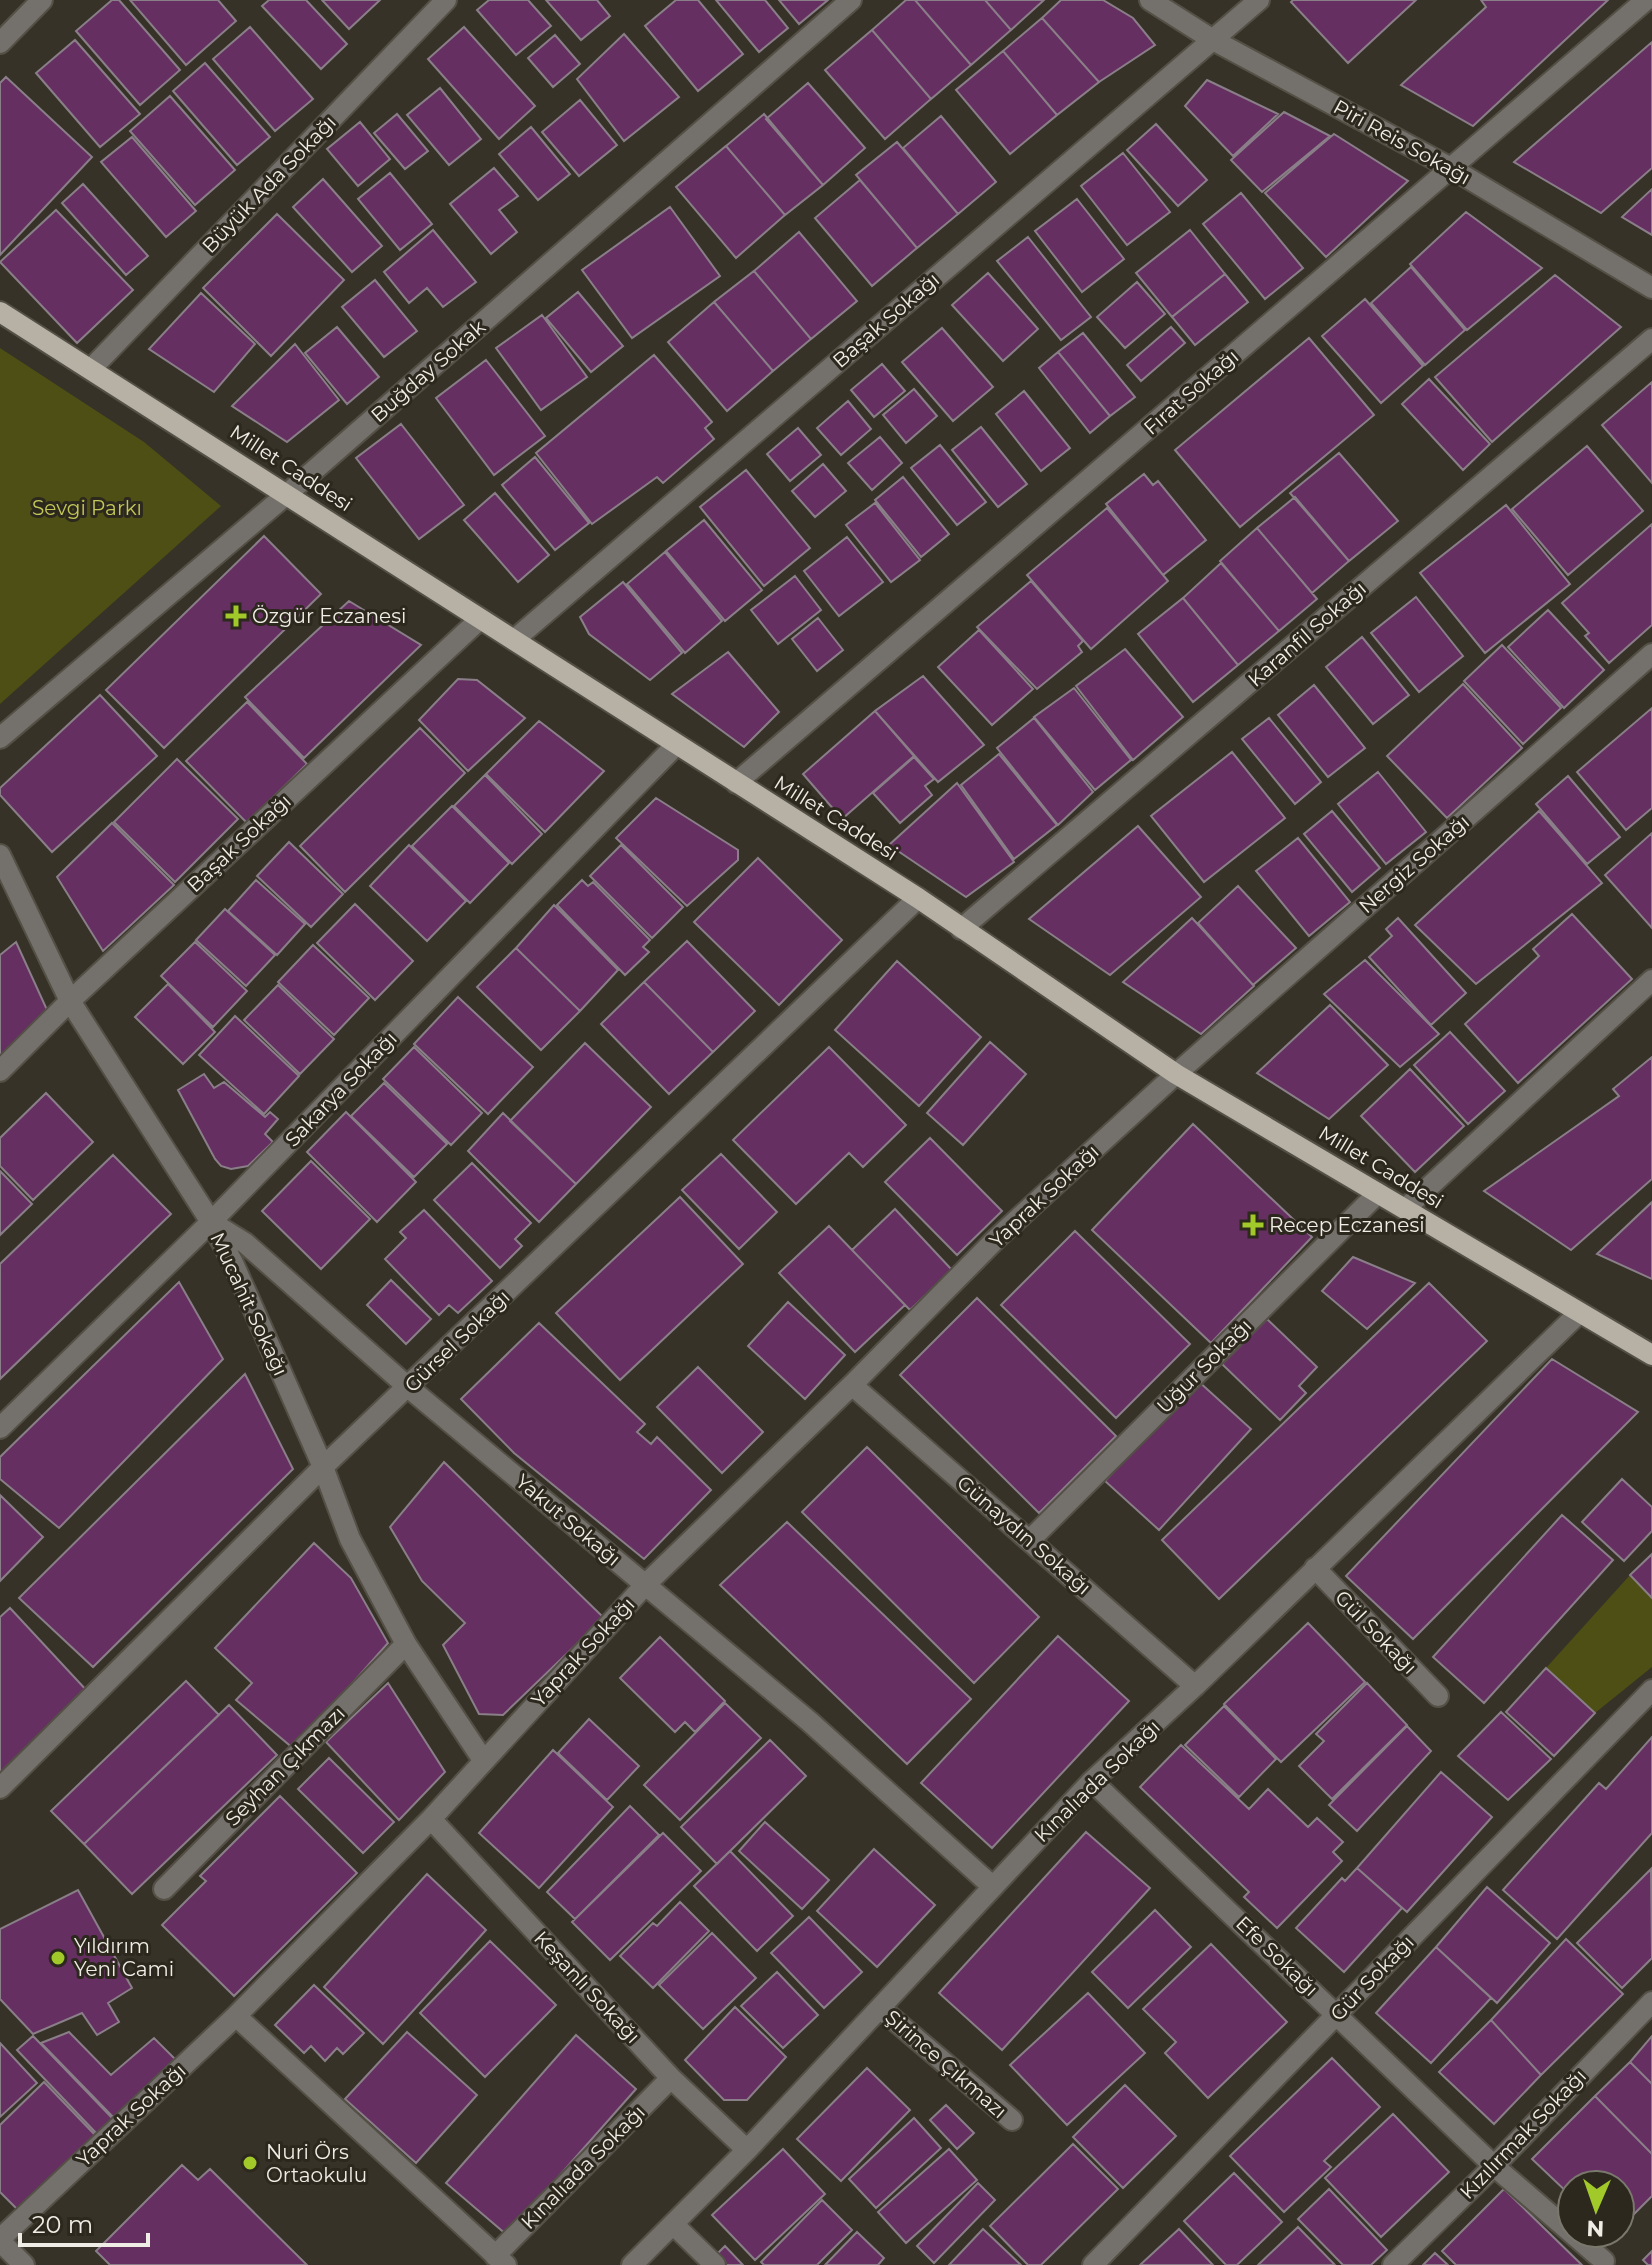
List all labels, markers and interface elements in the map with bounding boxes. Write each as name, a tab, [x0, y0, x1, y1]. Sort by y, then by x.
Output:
street label: Piri Reis Sokağı	[1329, 95, 1475, 189]
street label: Büyük Ada Sokağı	[197, 110, 341, 258]
street label: Başak Sokağı	[828, 267, 944, 373]
street label: Buğday Sokak	[366, 315, 490, 427]
street label: Fırat Sokağı	[1139, 344, 1243, 440]
street label: Millet Caddesi	[225, 420, 357, 516]
park label: Sevgi Parkı	[32, 496, 142, 520]
street label: Karanfil Sokağı	[1243, 576, 1371, 692]
place label: Özgür Eczanesi	[252, 604, 406, 628]
marker: Özgür Eczanesi	[227, 607, 245, 625]
street label: Millet Caddesi	[770, 771, 902, 865]
street label: Başak Sokağı	[182, 789, 296, 897]
street label: Nergiz Sokağı	[1354, 810, 1474, 918]
street label: Sakarya Sokağı	[280, 1027, 402, 1151]
street label: Millet Caddesi	[1314, 1120, 1448, 1214]
street label: Yaprak Sokağı	[984, 1139, 1104, 1253]
place label: Recep Eczanesi	[1269, 1213, 1425, 1237]
marker: Recep Eczanesi	[1244, 1216, 1262, 1234]
street label: Mucahit Sokağı	[205, 1229, 293, 1379]
street label: Gürsel Sokağı	[399, 1285, 515, 1397]
street label: Uğur Sokağı	[1152, 1314, 1256, 1418]
street label: Yakut Sokağı	[511, 1469, 625, 1571]
street label: Günaydın Sokağı	[952, 1470, 1096, 1600]
street label: Gül Sokağı	[1330, 1585, 1422, 1679]
street label: Yaprak Sokağı	[526, 1592, 640, 1712]
street label: Seyhan Çıkmazı	[220, 1701, 350, 1831]
street label: Kınalıada Sokağı	[1029, 1715, 1165, 1847]
street label: Efe Sokağı	[1231, 1911, 1323, 2001]
street label: Keşanlı Sokağı	[529, 1926, 645, 2048]
street label: Gür Sokağı	[1325, 1930, 1419, 2026]
place label: Yıldırım Yeni Cami	[74, 1934, 174, 1981]
marker: Yıldırım Yeni Cami	[49, 1949, 67, 1967]
street label: Şirince Çıkmazı	[880, 2005, 1012, 2123]
street label: Yaprak Sokağı	[71, 2058, 191, 2172]
street label: Kızılırmak Sokağı	[1455, 2064, 1591, 2204]
street label: Kınalıada Sokağı	[516, 2100, 650, 2234]
place label: Nuri Örs Ortaokulu	[266, 2140, 367, 2187]
marker: Nuri Örs Ortaokulu	[241, 2154, 259, 2172]
north arrow	[1556, 2169, 1636, 2249]
scale bar	[20, 2197, 148, 2247]
text: 20 m	[32, 2210, 93, 2239]
text: N	[1586, 2215, 1605, 2242]

